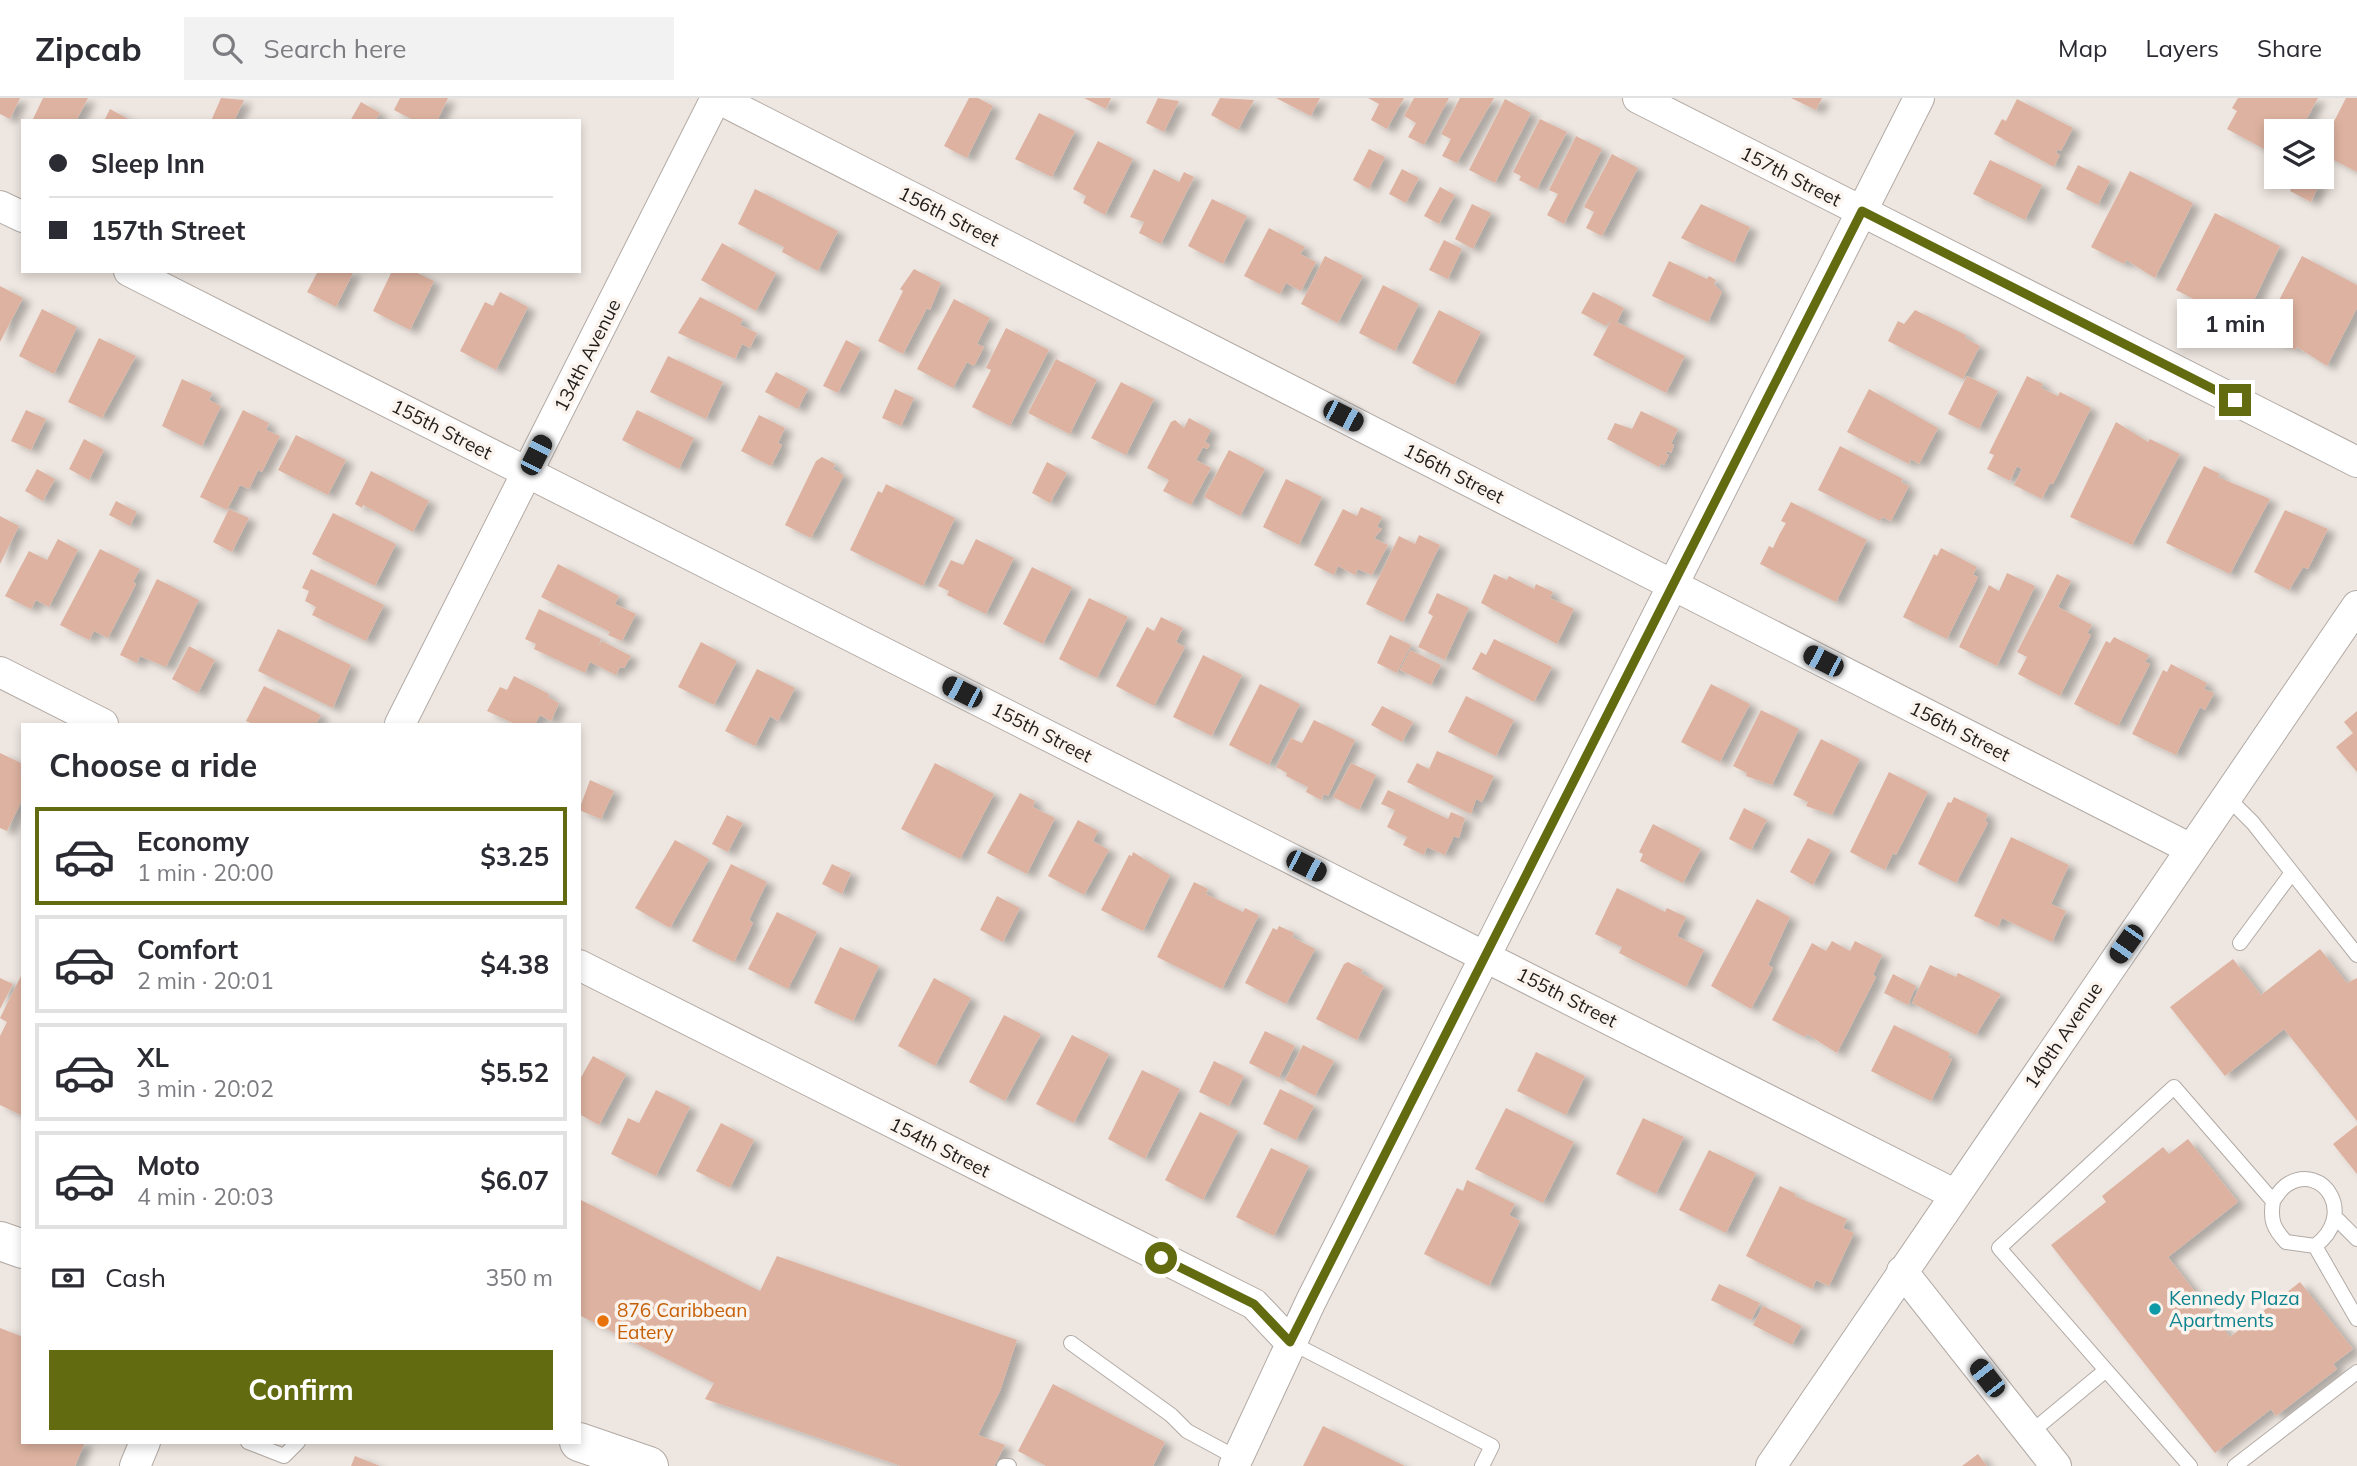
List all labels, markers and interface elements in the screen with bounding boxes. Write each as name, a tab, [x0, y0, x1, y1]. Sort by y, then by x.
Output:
search box	[184, 17, 674, 80]
text: Zipcab	[35, 28, 142, 69]
icon: search	[208, 29, 246, 67]
text: Search here	[264, 32, 407, 65]
text: Map	[2058, 33, 2107, 63]
text: Layers	[2145, 33, 2219, 63]
text: Share	[2257, 33, 2322, 63]
map controls	[2264, 119, 2334, 189]
button: layers	[2264, 119, 2334, 189]
street label: 157th Street	[1737, 140, 1846, 212]
text: Sleep Inn	[91, 147, 205, 180]
street label: 156th Street	[895, 180, 1004, 252]
text: 157th Street	[91, 214, 245, 247]
street label: 134th Avenue	[548, 295, 626, 415]
callout: 1 min	[2177, 299, 2293, 348]
text: 1 min	[2205, 309, 2265, 338]
route end	[2219, 384, 2251, 416]
street label: 155th Street	[388, 393, 497, 465]
car	[1320, 397, 1367, 435]
car	[518, 432, 555, 478]
street label: 156th Street	[1400, 437, 1509, 509]
car	[1800, 642, 1847, 680]
car	[939, 673, 986, 711]
street label: 156th Street	[1906, 695, 2015, 767]
street label: 155th Street	[988, 696, 1097, 768]
text: Choose a ride	[49, 745, 257, 785]
icon: car	[53, 825, 116, 888]
text: Economy	[137, 825, 249, 858]
text: $3.25	[480, 840, 549, 873]
car	[1283, 847, 1330, 885]
text: 1 min · 20:00	[137, 858, 274, 887]
car	[2106, 921, 2147, 967]
icon: car	[53, 933, 116, 996]
text: Comfort	[137, 933, 238, 966]
text: $4.38	[480, 948, 549, 981]
street label: 155th Street	[1513, 961, 1622, 1033]
text: 2 min · 20:01	[137, 966, 274, 995]
street label: 140th Avenue	[2019, 977, 2107, 1093]
icon: car	[53, 1041, 116, 1104]
text: XL	[137, 1041, 169, 1074]
text: $5.52	[480, 1056, 549, 1089]
text: 3 min · 20:02	[137, 1074, 274, 1103]
street label: 154th Street	[886, 1111, 995, 1183]
icon: car	[53, 1149, 116, 1212]
text: Moto	[137, 1149, 200, 1182]
text: $6.07	[480, 1164, 549, 1197]
text: 4 min · 20:03	[137, 1182, 274, 1211]
route start	[1145, 1242, 1177, 1274]
icon: cash	[49, 1259, 87, 1297]
text: Cash	[105, 1261, 166, 1294]
text: 350 m	[485, 1263, 553, 1292]
place label: Kennedy Plaza Apartments	[2169, 1286, 2300, 1332]
place label: 876 Caribbean Eatery	[617, 1298, 747, 1344]
marker: Kennedy Plaza Apartments	[2147, 1301, 2163, 1317]
marker: 876 Caribbean Eatery	[595, 1313, 611, 1329]
button: Confirm	[49, 1350, 553, 1430]
car	[1966, 1355, 2009, 1401]

